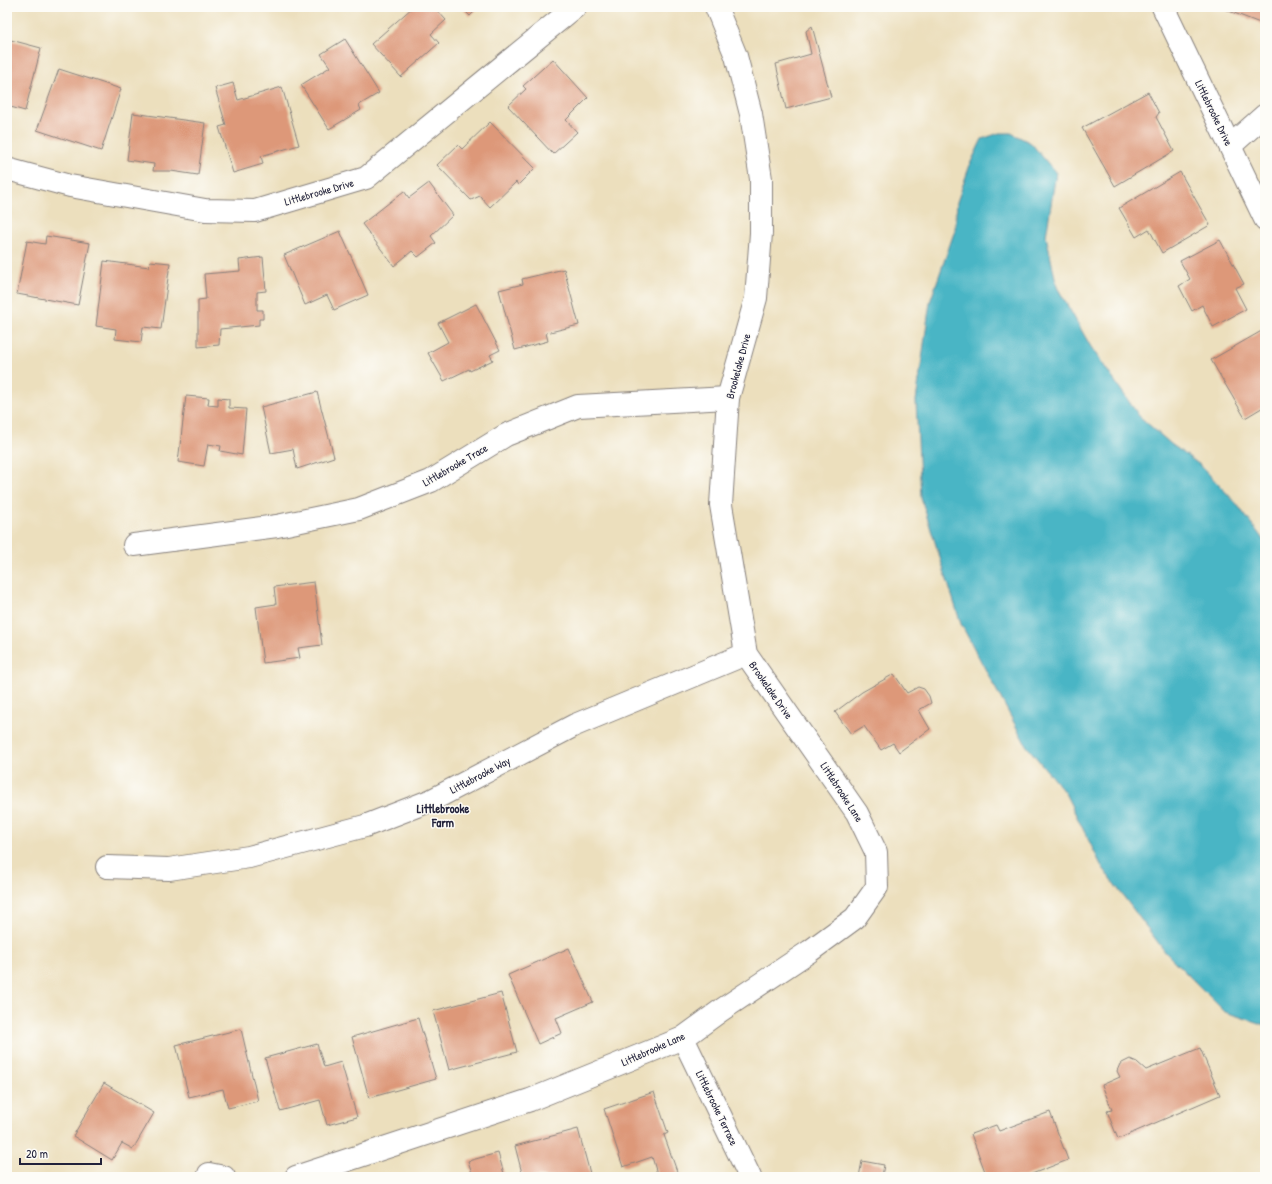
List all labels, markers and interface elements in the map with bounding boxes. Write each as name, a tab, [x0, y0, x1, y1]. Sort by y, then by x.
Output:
street label: Littlebrooke Drive	[1192, 78, 1236, 149]
street label: Littlebrooke Drive	[283, 175, 356, 209]
street label: Brookelake Drive	[723, 331, 754, 400]
street label: Littlebrooke Trace	[420, 440, 491, 489]
street label: Brookelake Drive	[746, 659, 796, 722]
street label: Littlebrooke Way	[447, 753, 513, 797]
street label: Littlebrooke Lane	[818, 760, 867, 825]
district label: Littlebrooke Farm	[417, 800, 469, 831]
street label: Littlebrooke Lane	[619, 1028, 688, 1069]
street label: Littlebrooke Terrace	[693, 1068, 741, 1148]
scale bar	[20, 1140, 101, 1166]
text: 20 m	[26, 1145, 48, 1162]

